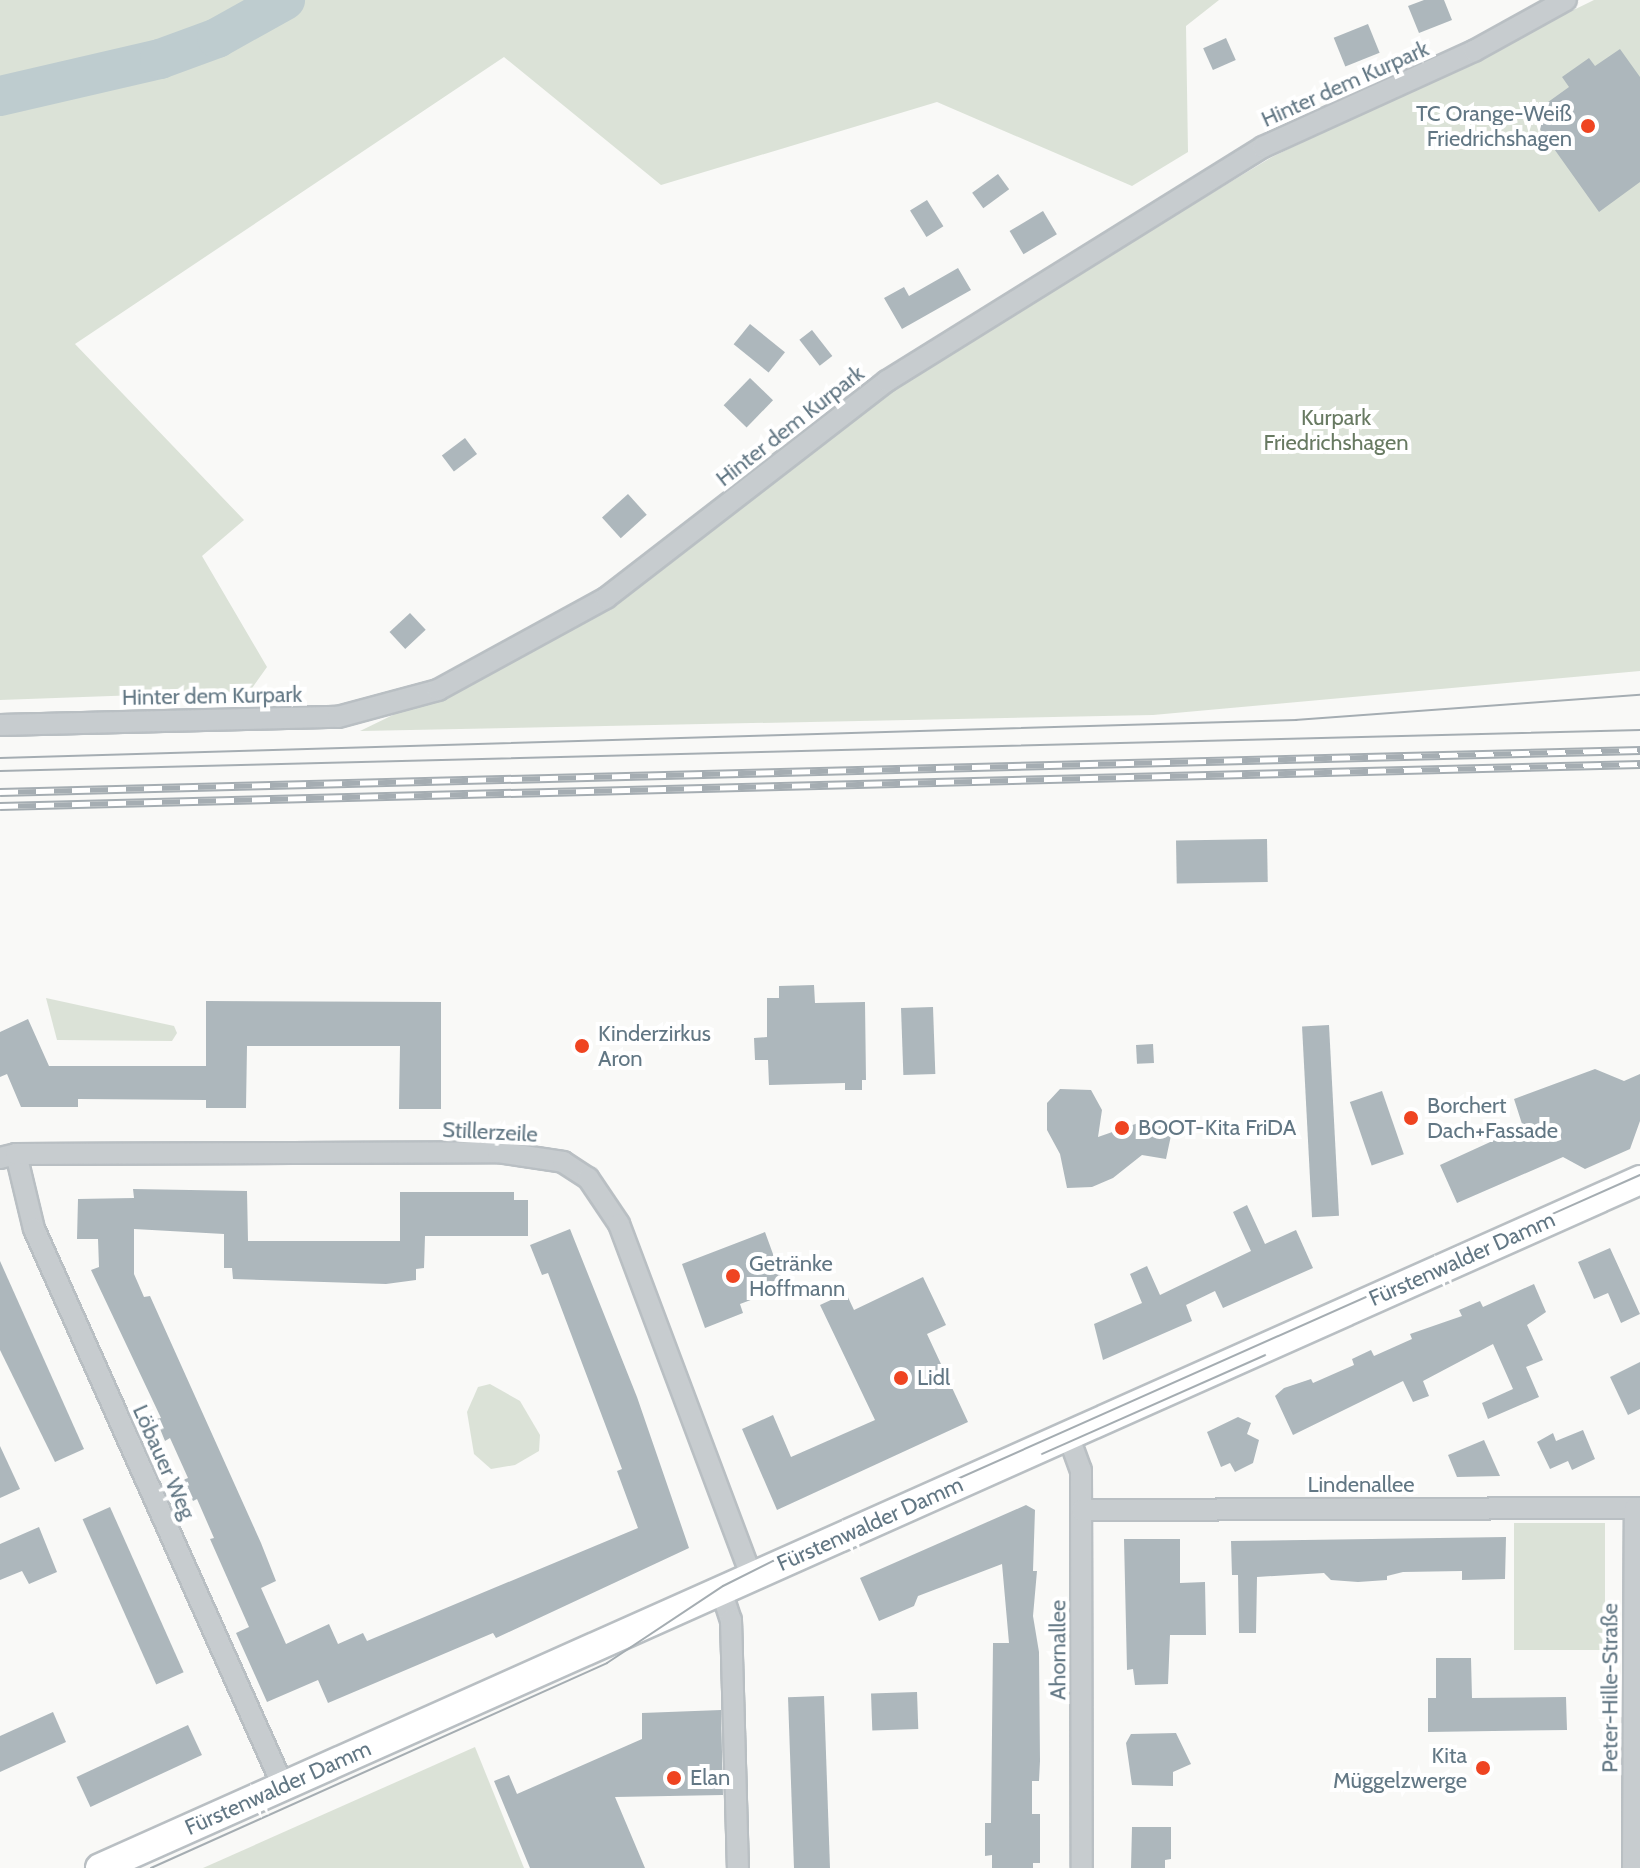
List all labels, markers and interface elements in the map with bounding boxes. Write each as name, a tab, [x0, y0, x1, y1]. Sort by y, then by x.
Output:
street label: Hinter dem Kurpark	[1257, 35, 1433, 133]
place label: TC Orange-Weiß Friedrichshagen	[1416, 100, 1572, 152]
marker: TC Orange-Weiß Friedrichshagen	[1579, 117, 1597, 135]
street label: Hinter dem Kurpark	[711, 360, 869, 492]
park label: Kurpark Friedrichshagen	[1263, 404, 1409, 456]
street label: Hinter dem Kurpark	[122, 681, 302, 711]
place label: Kinderzirkus Aron	[598, 1020, 711, 1072]
marker: Kinderzirkus Aron	[573, 1037, 591, 1055]
place label: Borchert Dach+Fassade	[1427, 1092, 1558, 1144]
marker: Borchert Dach+Fassade	[1402, 1109, 1420, 1127]
place label: BOOT-Kita FriDA	[1138, 1115, 1296, 1141]
street label: Stillerzeile	[442, 1116, 538, 1148]
marker: BOOT-Kita FriDA	[1113, 1119, 1131, 1137]
street label: Fürstenwalder Damm	[1365, 1206, 1559, 1312]
place label: Getränke Hoffmann	[749, 1250, 845, 1302]
marker: Getränke Hoffmann	[724, 1267, 742, 1285]
place label: Lidl	[917, 1365, 950, 1391]
marker: Lidl	[892, 1369, 910, 1387]
street label: Löbauer Weg	[127, 1401, 201, 1523]
street label: Fürstenwalder Damm	[773, 1471, 967, 1577]
street label: Lindenallee	[1307, 1472, 1415, 1498]
street label: Ahornallee	[1045, 1600, 1071, 1700]
street label: Peter-Hille-Straße	[1597, 1603, 1623, 1773]
street label: Fürstenwalder Damm	[181, 1735, 375, 1841]
place label: Kita Müggelzwerge	[1333, 1742, 1467, 1794]
marker: Kita Müggelzwerge	[1474, 1759, 1492, 1777]
place label: Elan	[690, 1765, 730, 1791]
marker: Elan	[665, 1769, 683, 1787]

